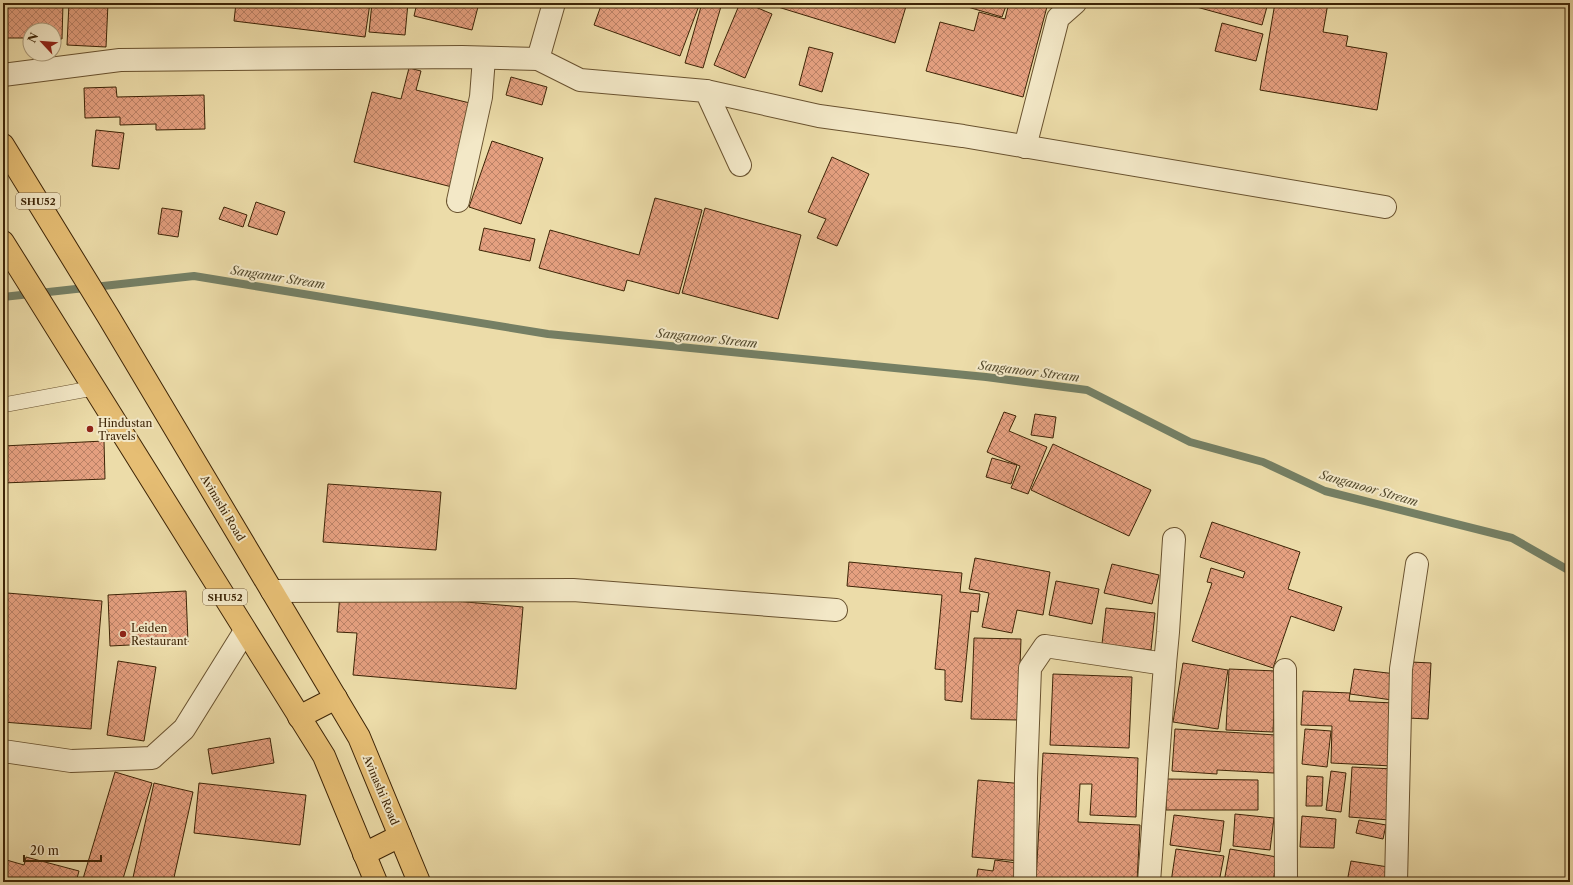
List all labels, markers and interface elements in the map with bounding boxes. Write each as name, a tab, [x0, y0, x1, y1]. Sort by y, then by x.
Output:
north arrow	[22, 22, 62, 62]
text: N	[25, 30, 42, 45]
road number: SHU52	[16, 193, 60, 209]
water label: Sanganur Stream	[229, 262, 326, 292]
water label: Sanganoor Stream	[655, 325, 758, 351]
water label: Sanganoor Stream	[977, 357, 1080, 385]
place label: Hindustan Travels	[98, 416, 153, 443]
marker: Hindustan Travels	[85, 424, 95, 434]
water label: Sanganoor Stream	[1317, 467, 1420, 509]
street label: Avinashi Road	[197, 472, 248, 544]
road number: SHU52	[203, 589, 247, 605]
place label: Leiden Restaurant	[131, 621, 188, 648]
marker: Leiden Restaurant	[118, 629, 128, 639]
street label: Avinashi Road	[360, 752, 402, 827]
scale bar	[24, 837, 101, 863]
text: 20 m	[30, 843, 59, 858]

